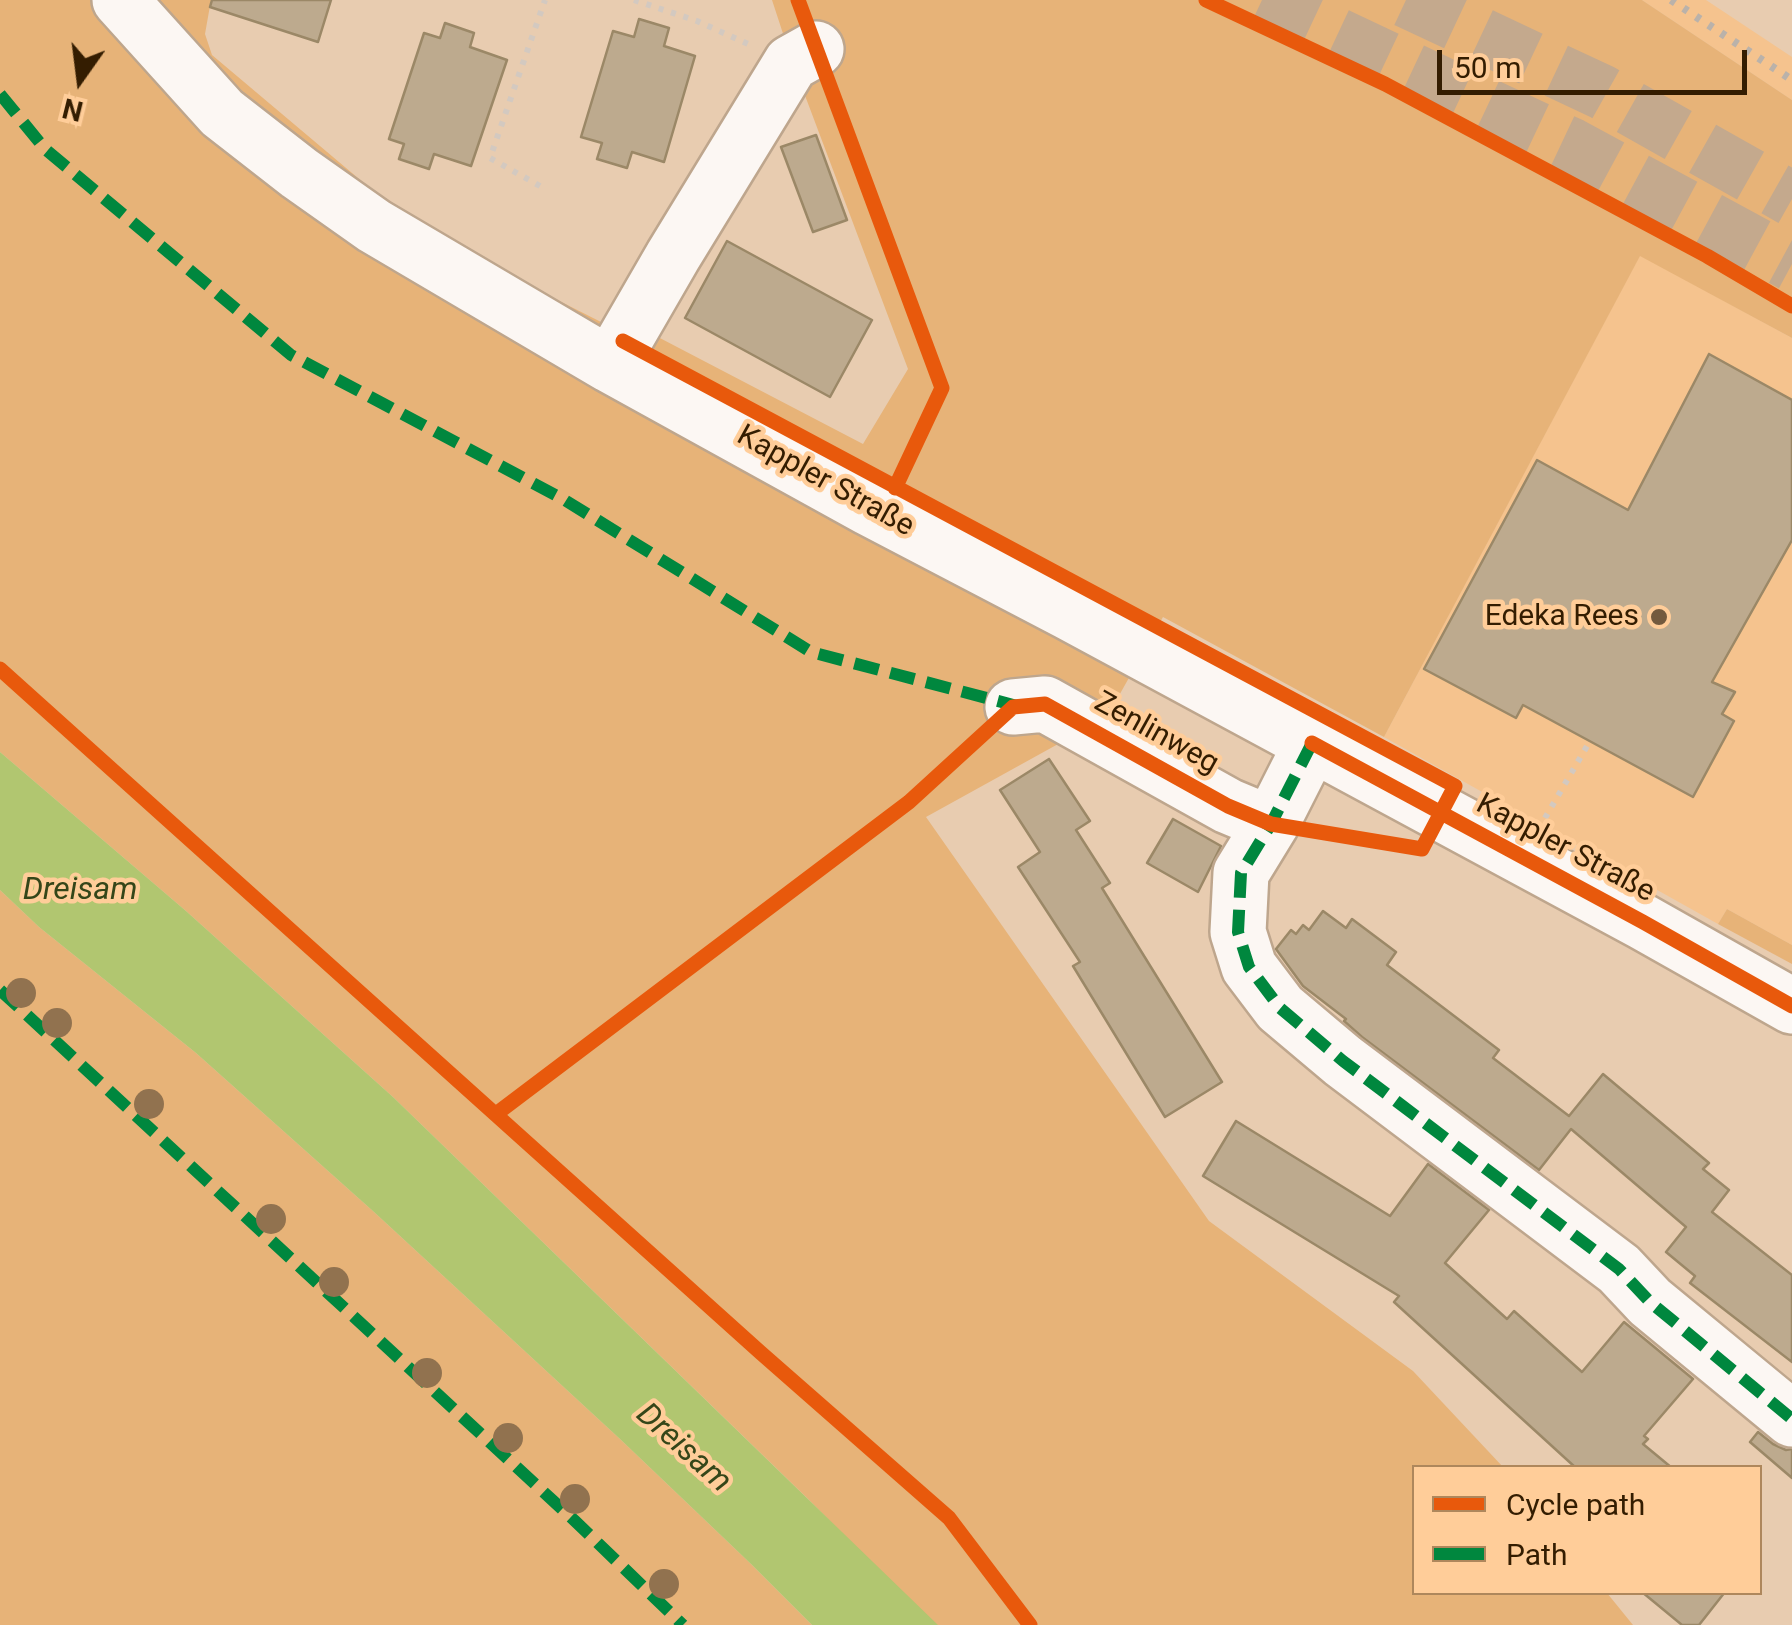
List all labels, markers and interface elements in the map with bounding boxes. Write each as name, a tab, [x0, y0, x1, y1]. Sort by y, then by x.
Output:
north arrow	[30, 30, 130, 130]
scale bar	[1442, 30, 1752, 92]
text: 50 m	[1454, 50, 1521, 85]
text: N	[59, 91, 86, 128]
street label: Kappler Straße	[730, 419, 920, 545]
place label: Edeka Rees	[1485, 599, 1639, 635]
marker: Edeka Rees	[1648, 606, 1670, 628]
street label: Zenlinweg	[1088, 685, 1224, 783]
street label: Kappler Straße	[1470, 787, 1660, 911]
water label: Dreisam	[23, 872, 137, 910]
water label: Dreisam	[628, 1396, 738, 1502]
legend	[1412, 1465, 1762, 1595]
text: Cycle path	[1506, 1487, 1645, 1522]
text: Path	[1506, 1537, 1567, 1572]

